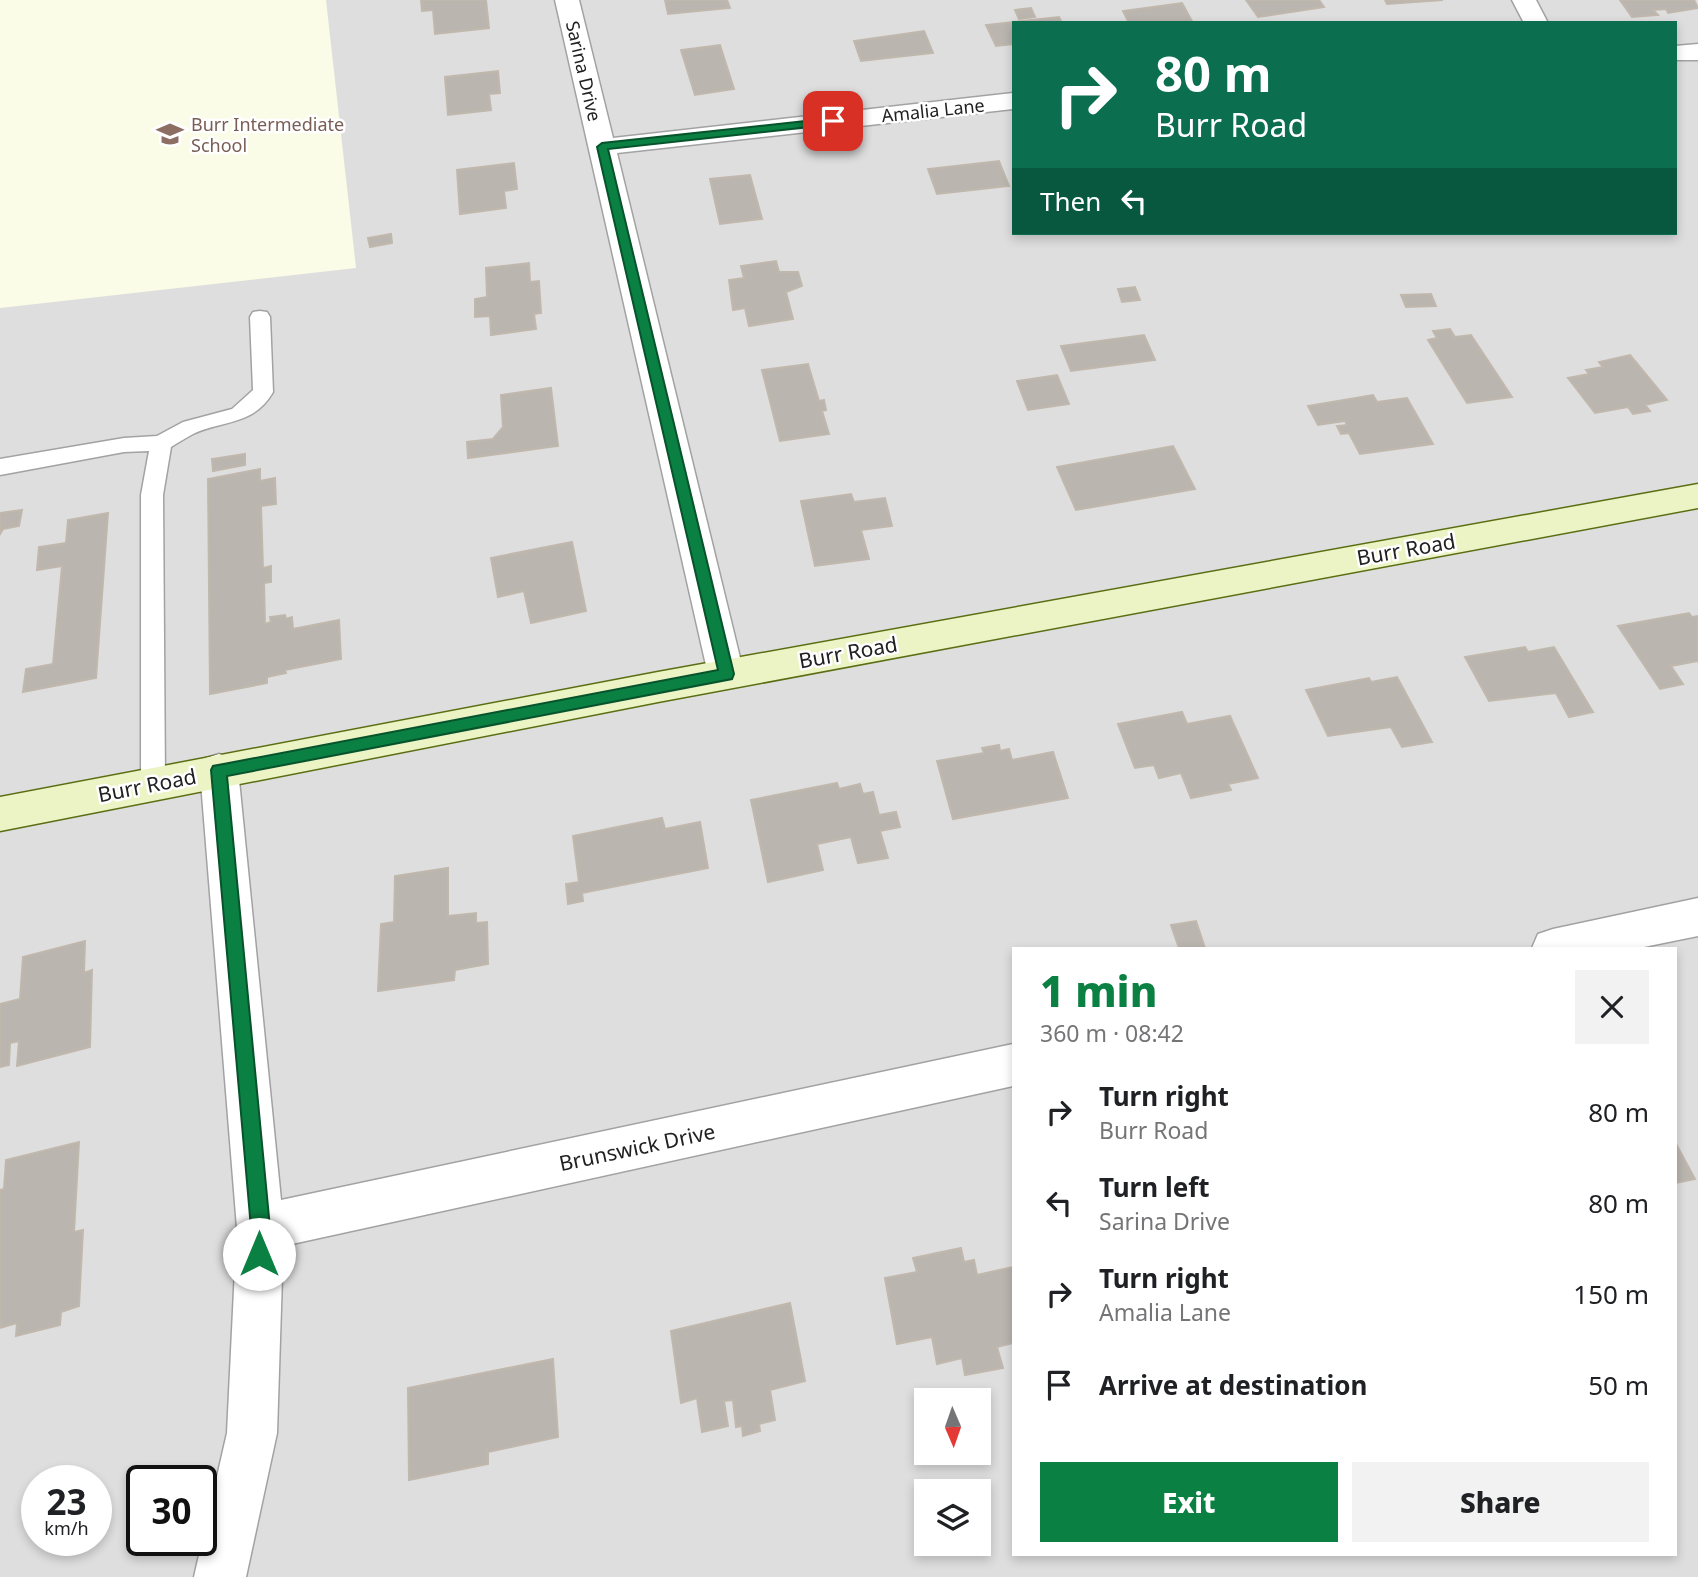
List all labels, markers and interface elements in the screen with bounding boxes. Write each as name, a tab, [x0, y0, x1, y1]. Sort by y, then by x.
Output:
street label: Sarina Drive	[561, 18, 607, 124]
text: 80 m	[1155, 40, 1272, 106]
icon: right	[1040, 49, 1131, 140]
pin	[803, 91, 863, 151]
street label: Amalia Lane	[880, 93, 986, 127]
icon: arrive	[814, 102, 852, 140]
text: Burr Road	[1155, 103, 1307, 146]
place label: Burr Intermediate School	[191, 112, 344, 157]
school or university icon: Burr Intermediate School	[155, 119, 185, 149]
icon: left	[1115, 182, 1153, 220]
text: Then	[1040, 183, 1101, 219]
street label: Burr Road	[1354, 527, 1458, 571]
street label: Burr Road	[796, 630, 900, 674]
street label: Burr Road	[95, 762, 199, 808]
text: 1 min	[1040, 962, 1157, 1019]
button: close	[1575, 970, 1649, 1044]
text: 360 m · 08:42	[1040, 1017, 1184, 1049]
text: Turn right	[1099, 1078, 1229, 1114]
icon: right	[1040, 1093, 1078, 1131]
text: 80 m	[1588, 1094, 1649, 1130]
text: Burr Road	[1099, 1114, 1208, 1146]
street label: Brunswick Drive	[556, 1117, 718, 1177]
text: Turn left	[1099, 1169, 1210, 1205]
icon: left	[1040, 1184, 1078, 1222]
text: 80 m	[1588, 1185, 1649, 1221]
text: Sarina Drive	[1099, 1205, 1230, 1237]
position arrow	[222, 1217, 296, 1291]
text: Turn right	[1099, 1260, 1229, 1296]
icon: right	[1040, 1275, 1078, 1313]
text: 150 m	[1573, 1276, 1649, 1312]
text: Amalia Lane	[1099, 1296, 1231, 1328]
icon: arrive	[1040, 1366, 1078, 1404]
text: Arrive at destination	[1099, 1367, 1368, 1403]
text: 50 m	[1588, 1367, 1649, 1403]
north arrow	[914, 1388, 990, 1465]
map controls	[914, 1388, 991, 1556]
button: Exit	[1040, 1462, 1338, 1542]
button: Share	[1352, 1462, 1649, 1542]
speed limit sign: 30	[126, 1465, 217, 1556]
text: 23	[46, 1478, 87, 1525]
button: layers	[914, 1479, 991, 1556]
text: km/h	[44, 1516, 89, 1540]

